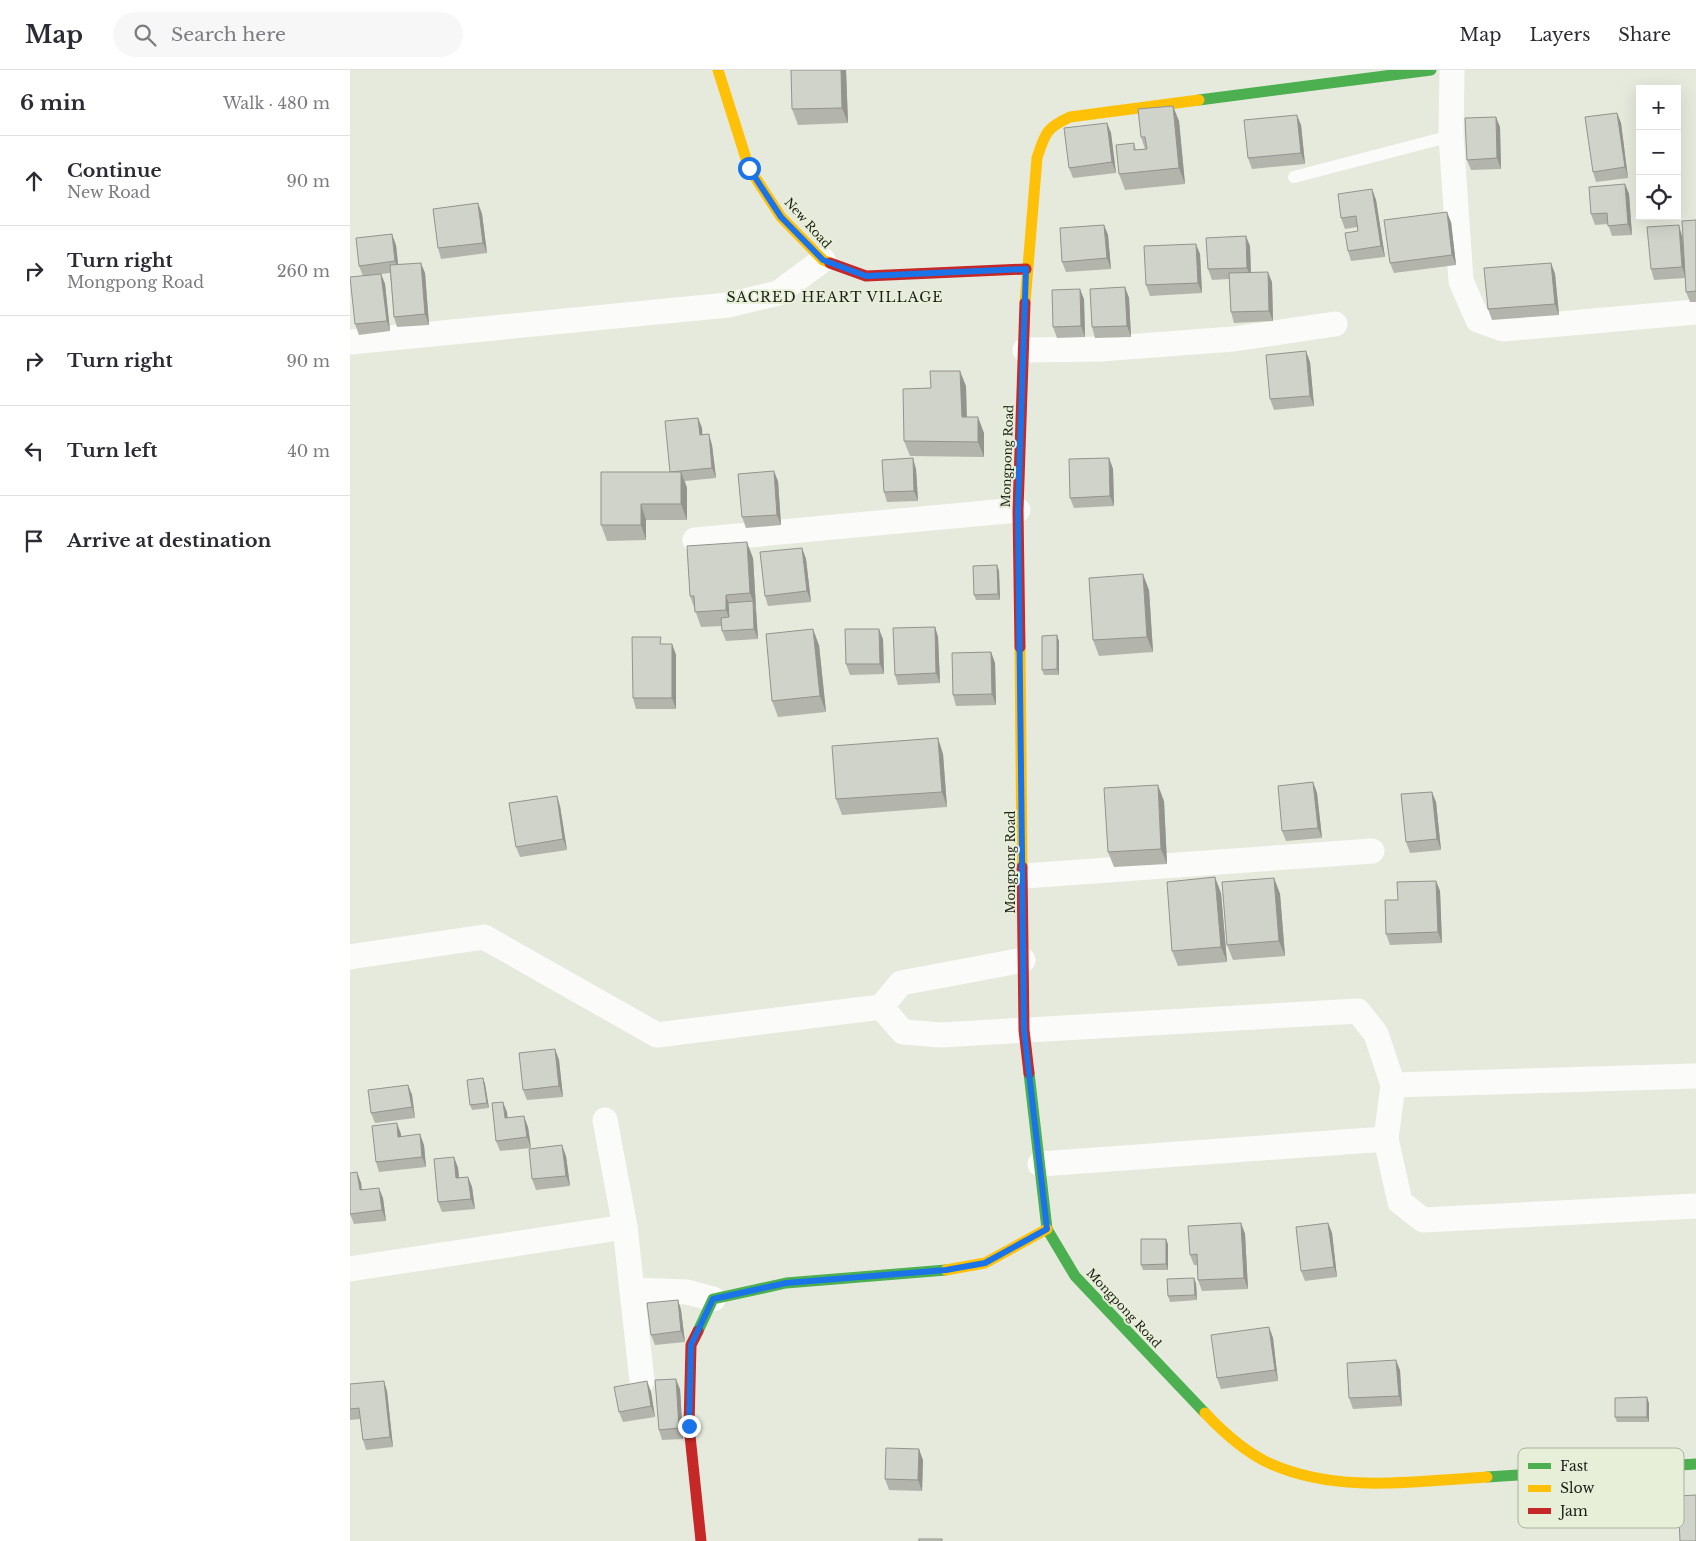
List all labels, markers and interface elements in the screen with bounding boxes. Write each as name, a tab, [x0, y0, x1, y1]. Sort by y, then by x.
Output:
search box	[113, 12, 463, 57]
text: Map	[25, 20, 83, 49]
icon: search	[131, 21, 159, 49]
text: Search here	[171, 23, 286, 46]
text: Map	[1460, 24, 1501, 46]
text: Layers	[1529, 24, 1590, 46]
text: Share	[1618, 24, 1671, 46]
map controls	[1636, 85, 1681, 220]
button: +	[1636, 85, 1681, 130]
text: 6 min	[20, 90, 86, 116]
text: Walk · 480 m	[223, 93, 330, 113]
button: −	[1636, 130, 1681, 175]
route start	[738, 157, 761, 180]
text: Continue	[67, 159, 162, 182]
icon: ahead	[20, 167, 48, 195]
text: 90 m	[287, 171, 330, 191]
button: locate	[1636, 175, 1681, 220]
text: New Road	[67, 182, 150, 202]
street label: New Road	[782, 195, 834, 251]
text: Turn right	[67, 249, 173, 272]
icon: right	[20, 257, 48, 285]
text: 260 m	[277, 261, 330, 281]
text: Mongpong Road	[67, 272, 204, 292]
district label: SACRED HEART VILLAGE	[726, 288, 944, 306]
icon: right	[20, 347, 48, 375]
text: Turn right	[67, 349, 173, 372]
text: 90 m	[287, 351, 330, 371]
street label: Mongpong Road	[998, 404, 1016, 508]
icon: left	[20, 437, 48, 465]
text: Turn left	[67, 439, 158, 462]
text: 40 m	[287, 441, 330, 461]
icon: arrive	[20, 527, 48, 555]
text: Arrive at destination	[67, 529, 271, 552]
street label: Mongpong Road	[1003, 811, 1018, 913]
street label: Mongpong Road	[1083, 1265, 1165, 1351]
route end	[678, 1415, 701, 1438]
legend	[1518, 1448, 1684, 1528]
text: Fast	[1560, 1457, 1589, 1475]
text: Slow	[1560, 1479, 1594, 1497]
text: Jam	[1558, 1502, 1588, 1520]

